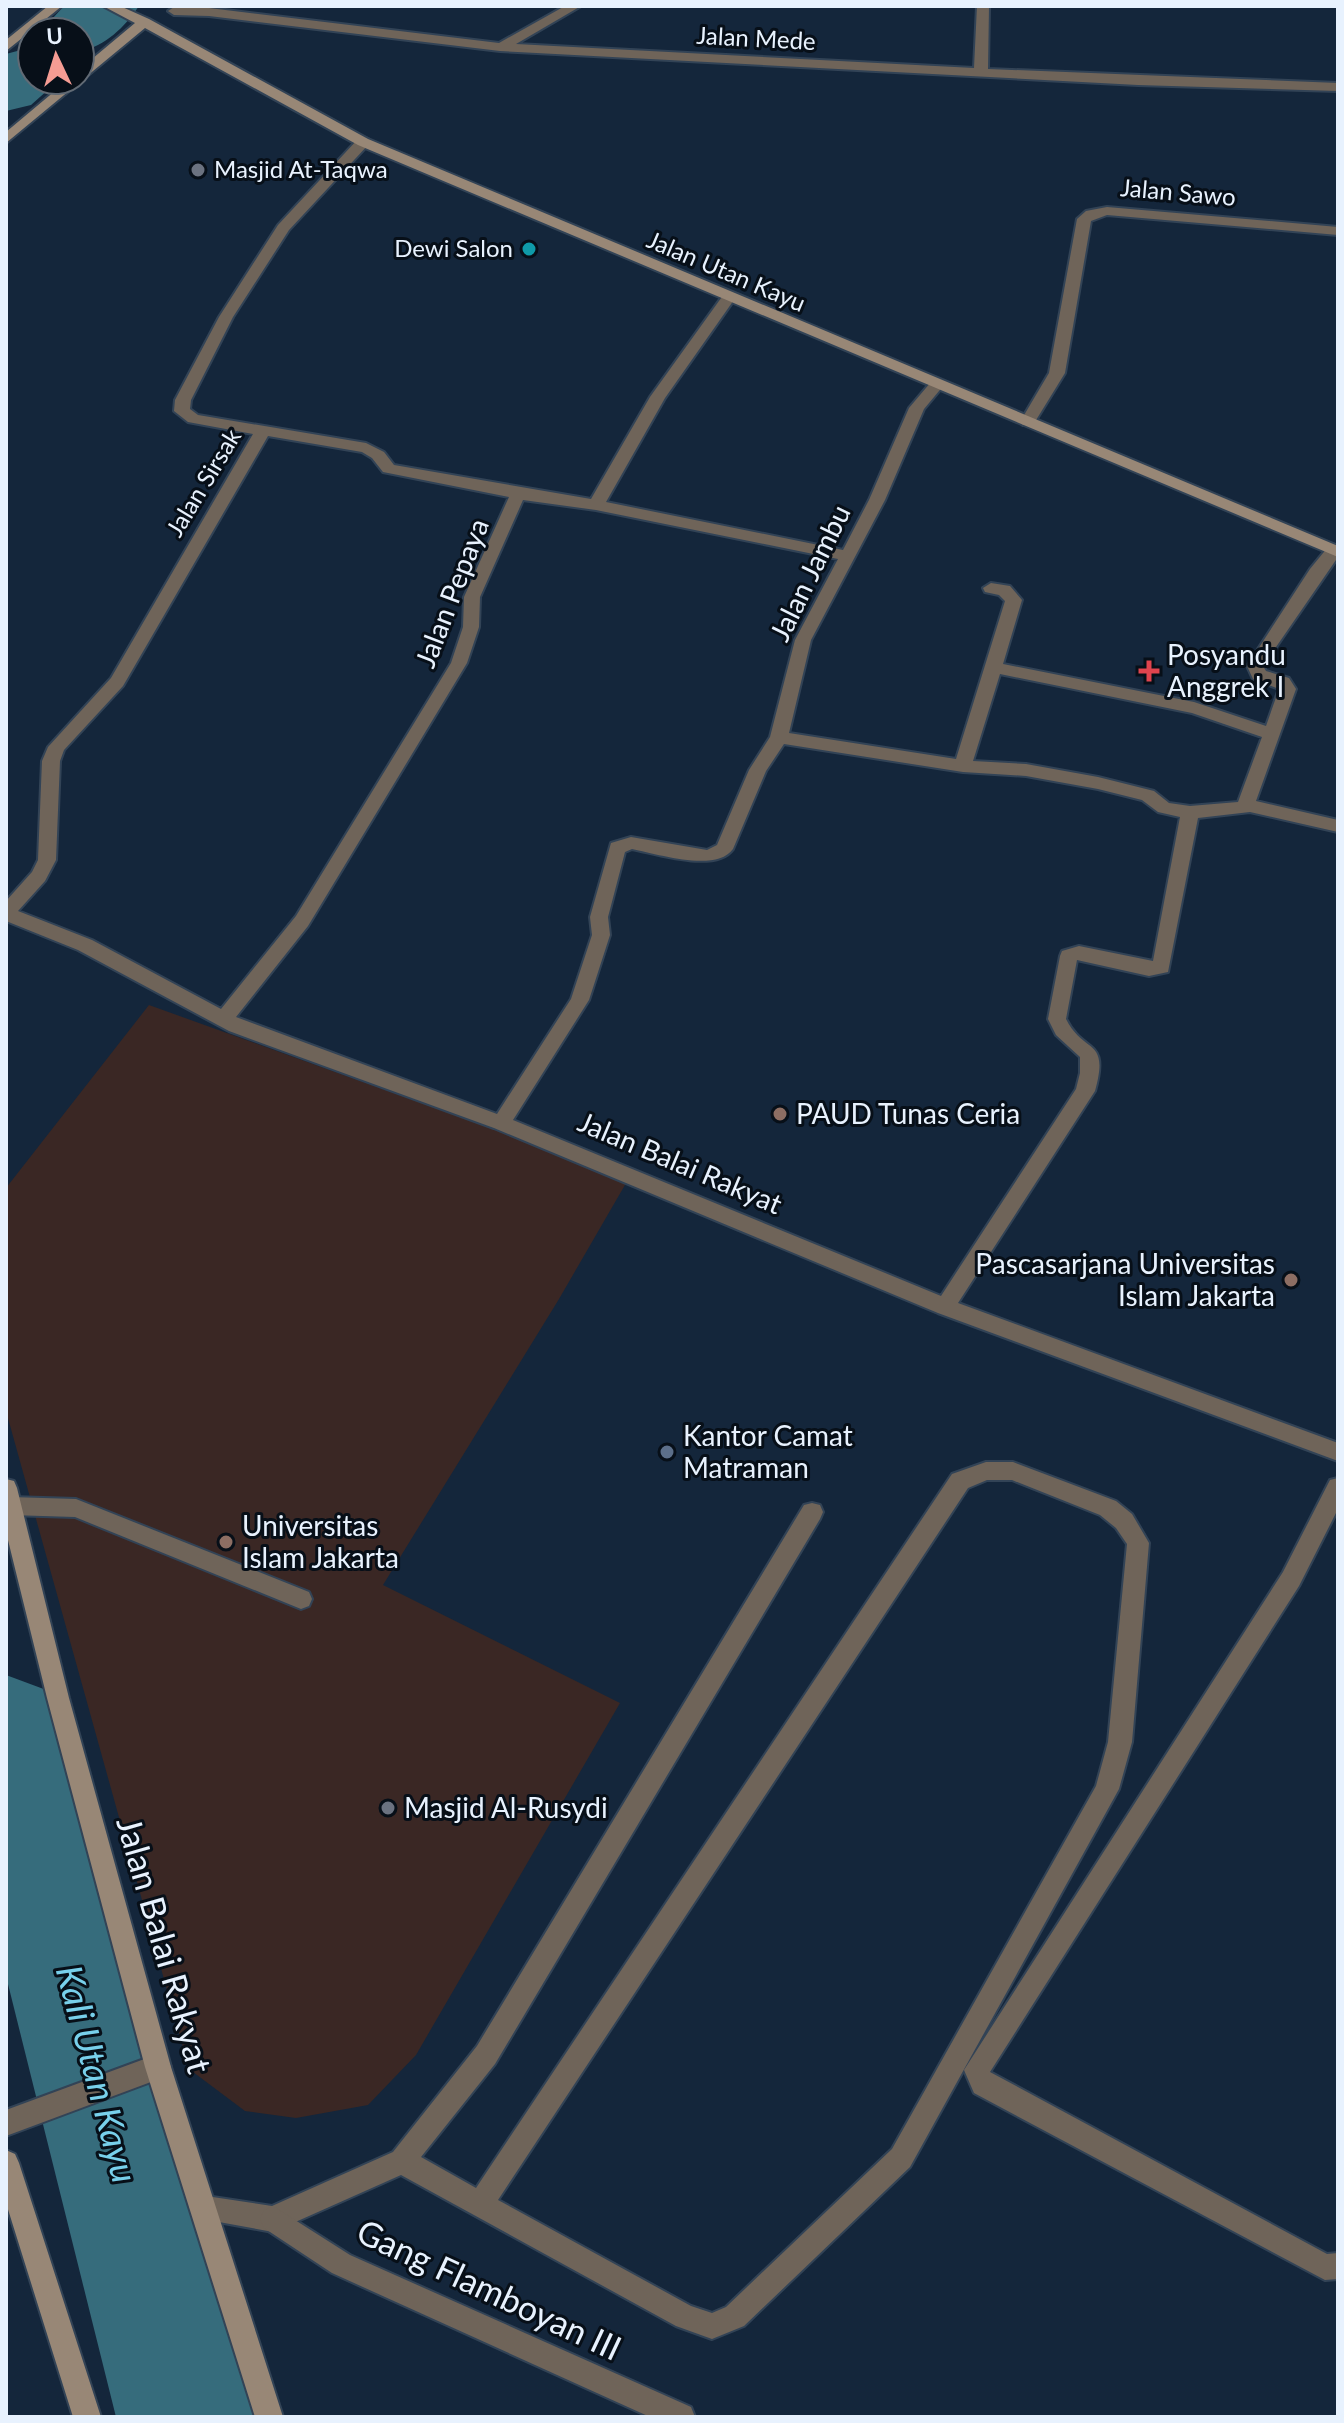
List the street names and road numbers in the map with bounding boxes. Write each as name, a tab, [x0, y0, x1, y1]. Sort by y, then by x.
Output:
street label: Jalan Mede	[696, 20, 816, 55]
street label: Jalan Sawo	[1119, 172, 1237, 211]
street label: Jalan Utan Kayu	[643, 224, 810, 317]
street label: Jalan Sirsak	[159, 422, 247, 541]
street label: Jalan Jambu	[762, 499, 857, 646]
street label: Jalan Pepaya	[407, 513, 495, 672]
street label: Jalan Balai Rakyat	[573, 1104, 787, 1220]
street label: Jalan Balai Rakyat	[109, 1812, 222, 2078]
street label: Gang Flamboyan III	[351, 2209, 628, 2368]

